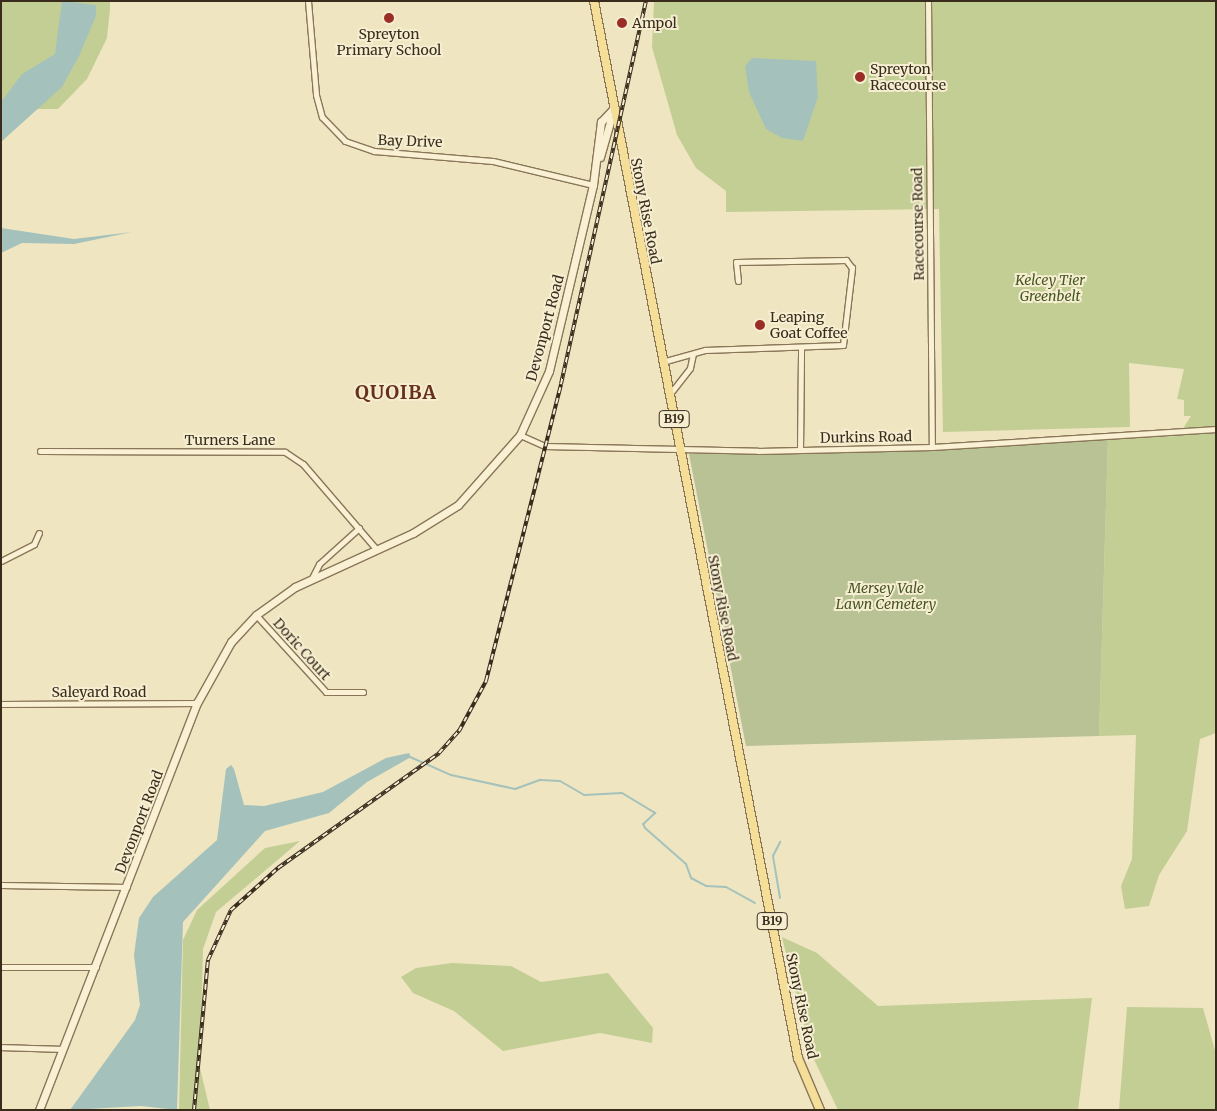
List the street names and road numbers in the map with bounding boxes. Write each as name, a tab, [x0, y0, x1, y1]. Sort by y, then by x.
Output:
street label: Bay Drive	[377, 131, 443, 151]
street label: Stony Rise Road	[627, 157, 665, 265]
street label: Racecourse Road	[909, 167, 927, 281]
street label: Devonport Road	[523, 273, 567, 383]
road number: B19	[658, 409, 690, 428]
street label: Durkins Road	[820, 428, 912, 446]
street label: Turners Lane	[185, 432, 275, 448]
street label: Stony Rise Road	[704, 554, 742, 662]
street label: Doric Court	[270, 615, 334, 683]
street label: Saleyard Road	[52, 684, 146, 700]
street label: Devonport Road	[112, 768, 166, 876]
road number: B19	[756, 911, 788, 930]
street label: Stony Rise Road	[783, 952, 821, 1060]

